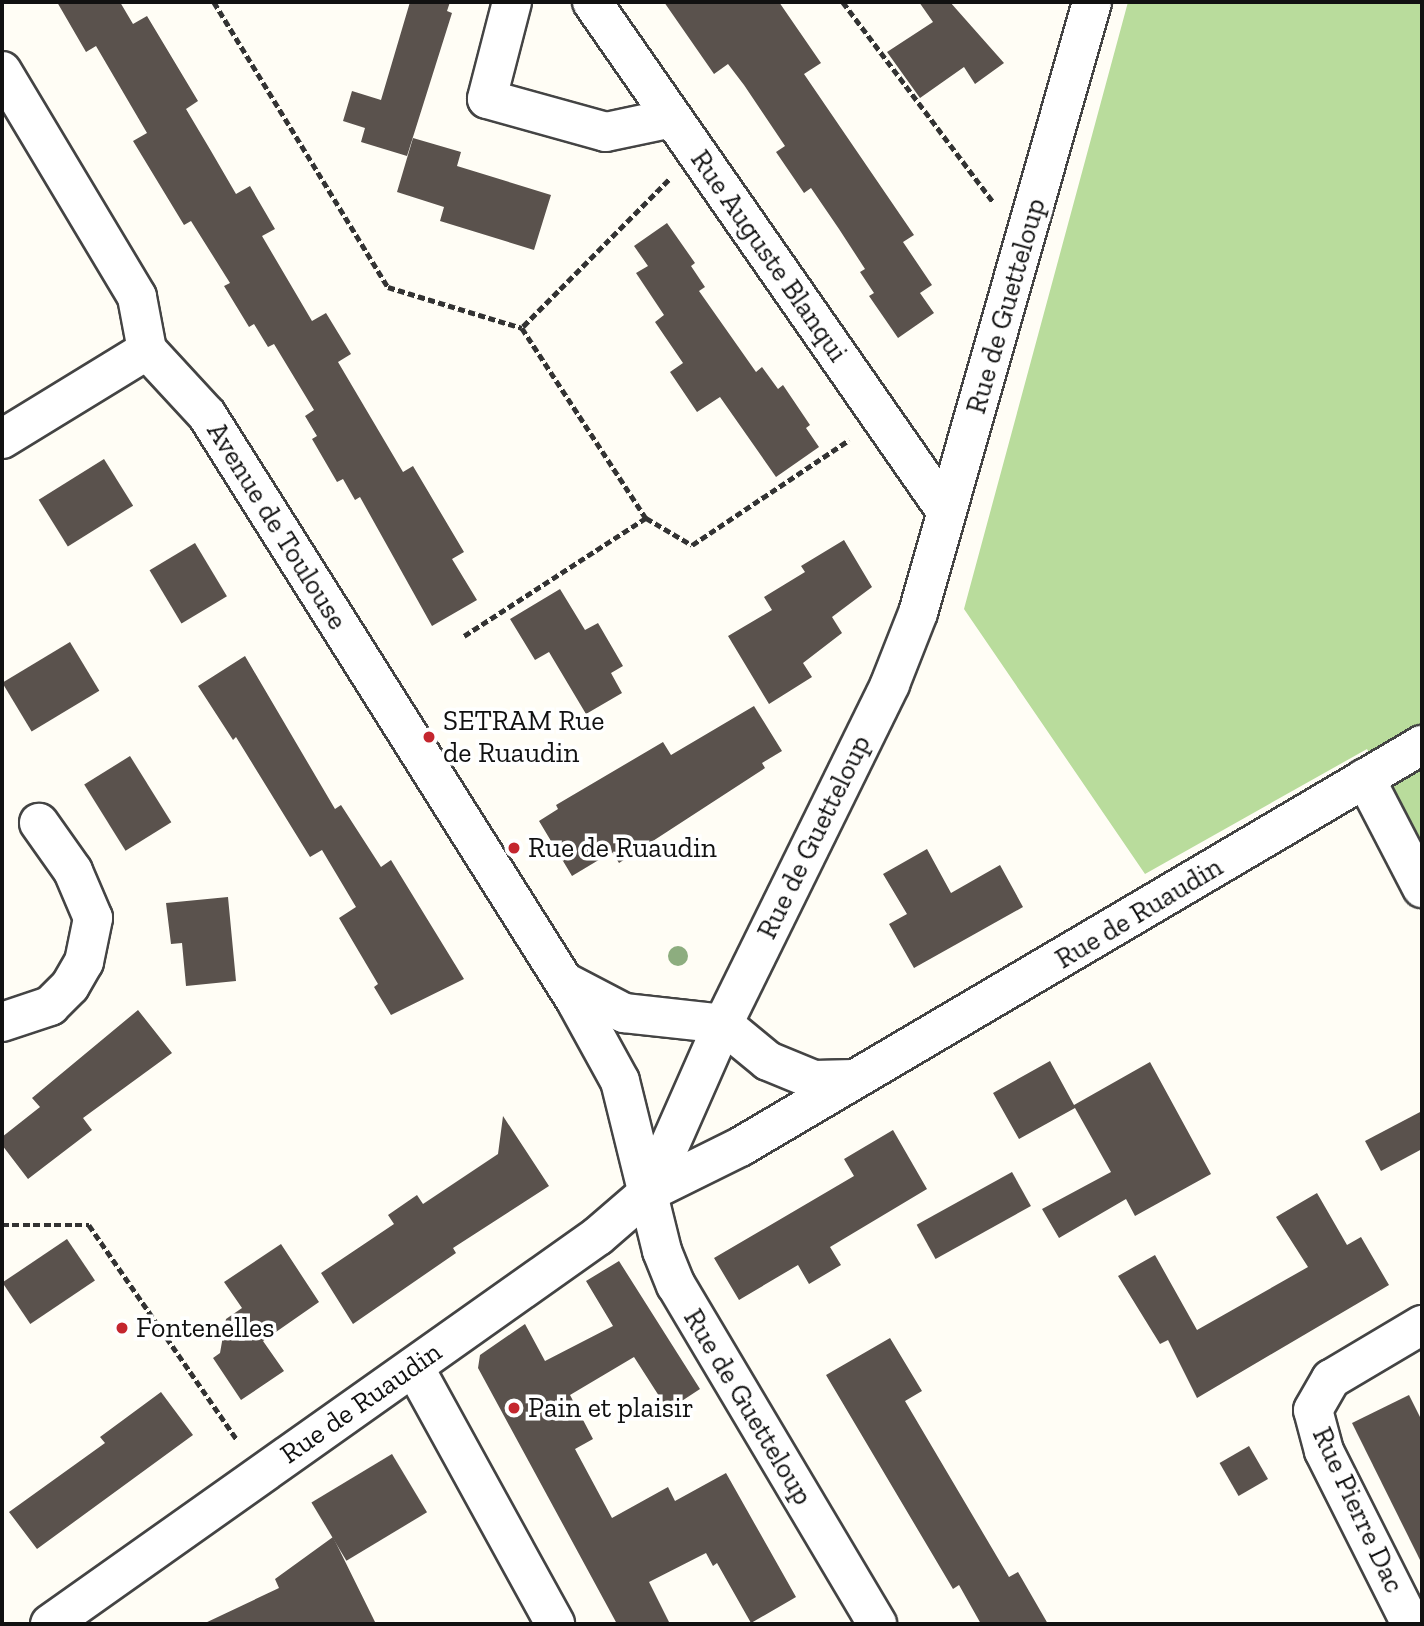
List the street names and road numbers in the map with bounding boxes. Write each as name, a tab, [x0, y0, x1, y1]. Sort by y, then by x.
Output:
street label: Rue Auguste Blanqui	[683, 143, 855, 369]
street label: Rue de Guetteloup	[959, 194, 1053, 418]
street label: Avenue de Toulouse	[200, 416, 354, 636]
street label: Rue de Guetteloup	[750, 730, 878, 944]
street label: Rue de Ruaudin	[1049, 850, 1229, 976]
street label: Rue de Guetteloup	[676, 1303, 820, 1511]
street label: Rue de Ruaudin	[274, 1335, 448, 1471]
street label: Rue Pierre Dac	[1305, 1422, 1411, 1598]

